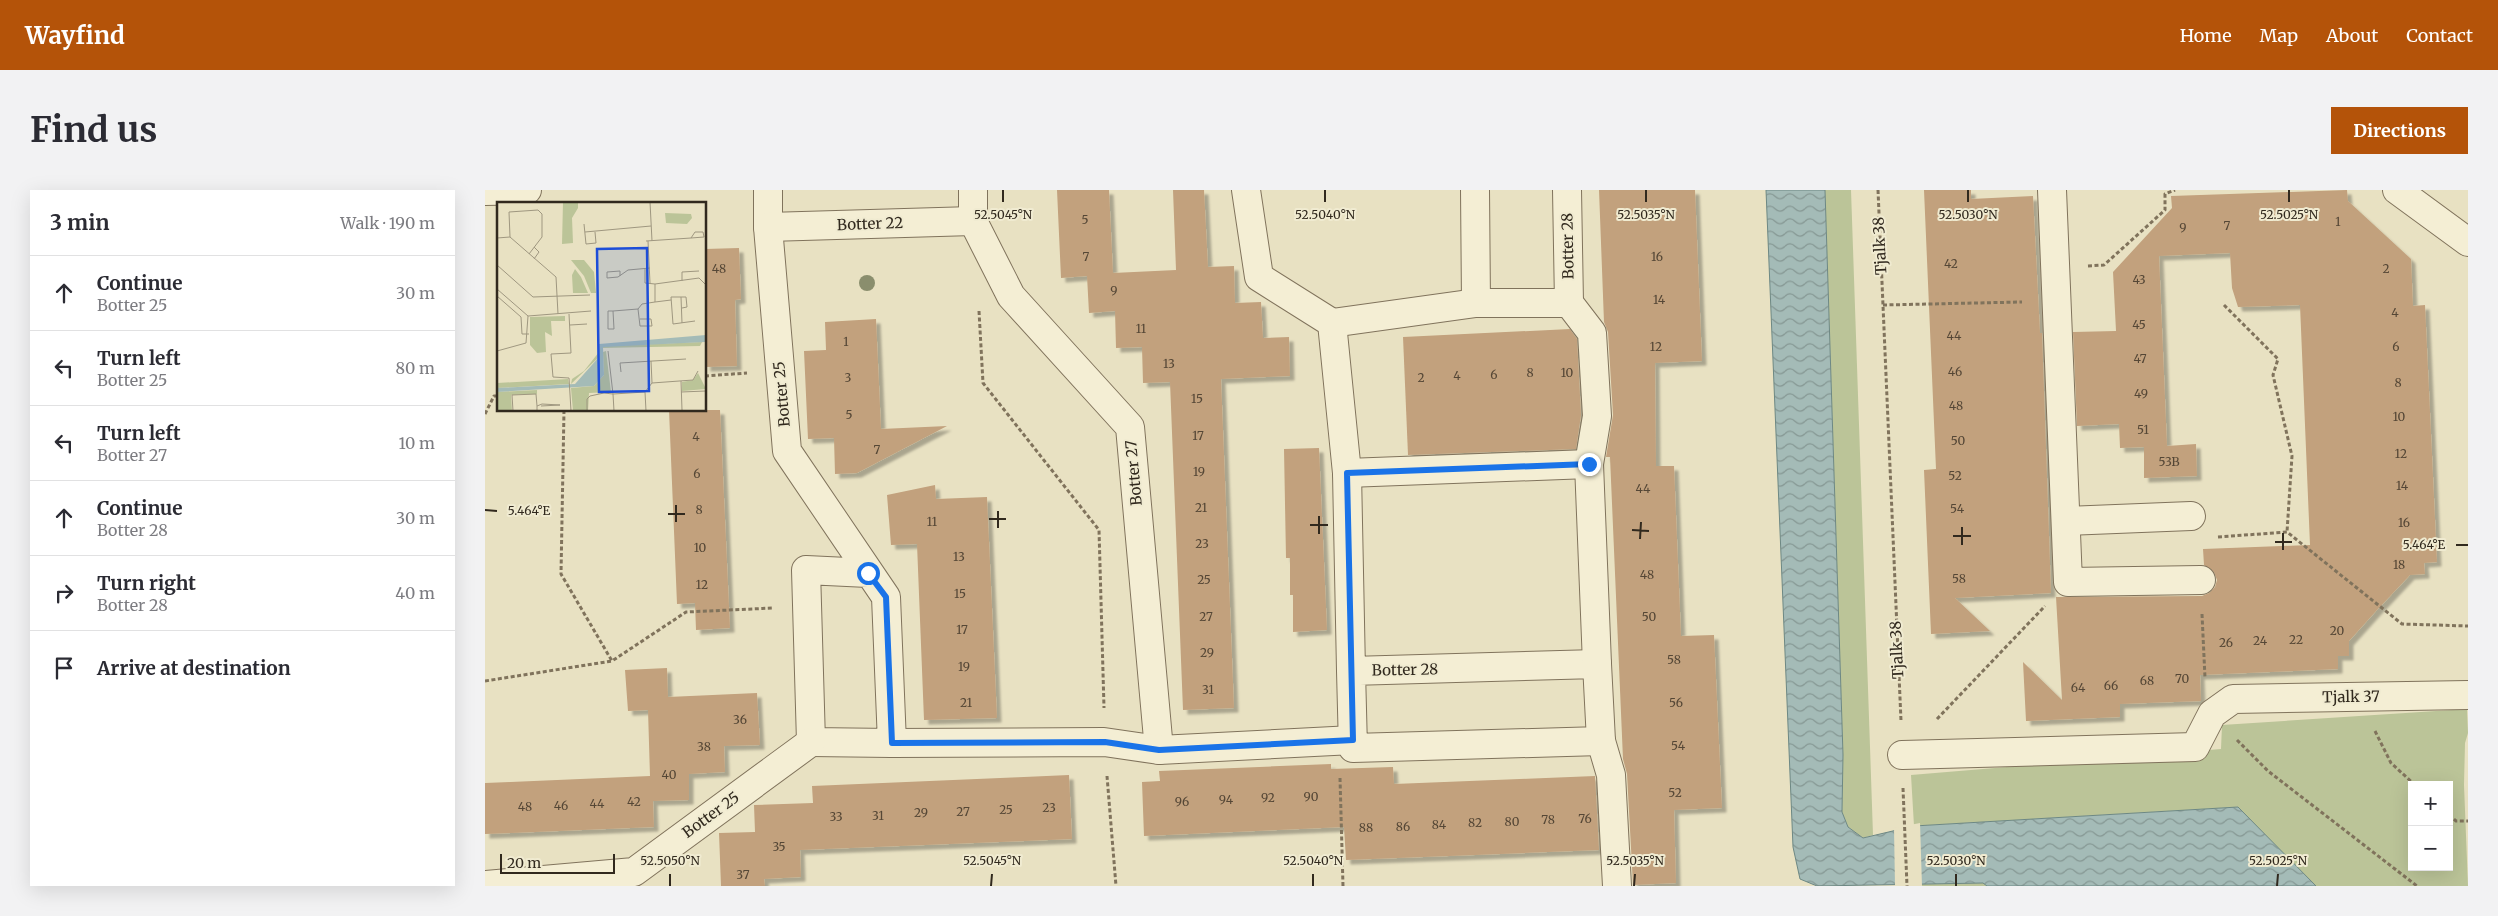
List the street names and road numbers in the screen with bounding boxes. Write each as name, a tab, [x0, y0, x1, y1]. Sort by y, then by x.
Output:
street label: Botter 22	[836, 213, 904, 234]
street label: Botter 28	[1557, 213, 1578, 279]
street label: Tjalk 38	[1868, 216, 1891, 276]
street label: Botter 25	[769, 360, 794, 428]
street label: Botter 27	[1121, 439, 1146, 507]
street label: Tjalk 38	[1885, 620, 1908, 680]
street label: Botter 28	[1372, 659, 1438, 680]
street label: Tjalk 37	[2322, 686, 2380, 707]
street label: Botter 25	[678, 788, 743, 842]

